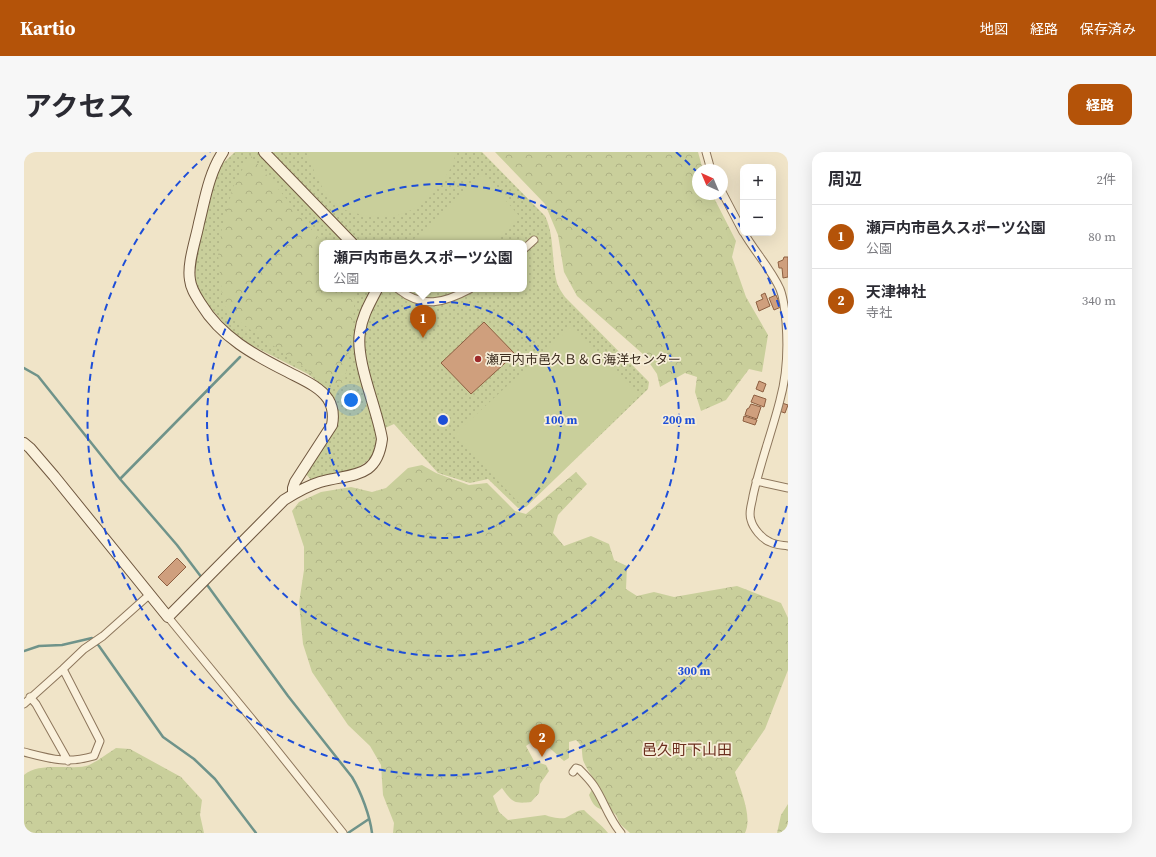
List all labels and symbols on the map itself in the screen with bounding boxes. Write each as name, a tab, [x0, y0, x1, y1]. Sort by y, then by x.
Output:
north arrow	[692, 164, 728, 200]
pin: 1	[410, 305, 436, 338]
place label: 瀬戸内市邑久Ｂ＆Ｇ海洋センター	[486, 351, 681, 368]
marker: 瀬戸内市邑久Ｂ＆Ｇ海洋センター	[473, 354, 483, 364]
your location	[341, 390, 361, 410]
text: 100 m	[545, 412, 578, 428]
text: 200 m	[663, 412, 696, 428]
centre of rings	[436, 413, 450, 427]
text: 300 m	[678, 663, 711, 679]
pin: 2	[529, 724, 555, 757]
district label: 邑久町下山田	[642, 739, 732, 760]

